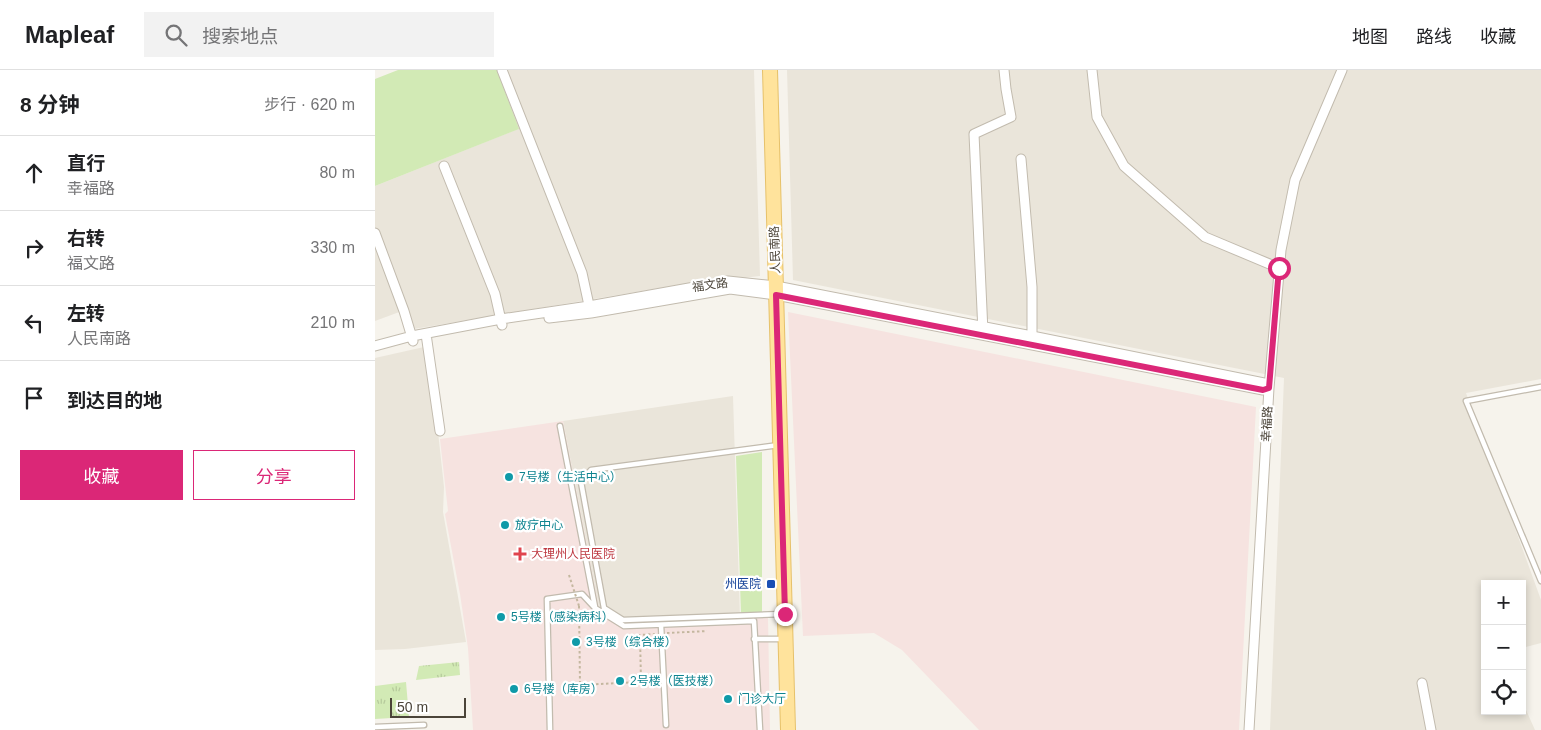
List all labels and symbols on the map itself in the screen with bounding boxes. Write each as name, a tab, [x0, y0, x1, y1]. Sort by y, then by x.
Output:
street label: 人民南路	[767, 226, 783, 274]
route start	[1268, 257, 1291, 280]
street label: 福文路	[691, 276, 729, 294]
street label: 幸福路	[1259, 406, 1275, 442]
place label: 7号楼（生活中心）	[519, 470, 622, 484]
marker: 7号楼（生活中心）	[503, 471, 515, 483]
place label: 放疗中心	[515, 518, 563, 532]
marker: 放疗中心	[499, 519, 511, 531]
marker: 大理州人民医院	[513, 547, 527, 561]
place label: 大理州人民医院	[531, 547, 615, 561]
place label: 州医院	[725, 577, 761, 591]
marker: 州医院	[765, 578, 777, 590]
route end	[774, 603, 797, 626]
place label: 5号楼（感染病科）	[511, 610, 614, 624]
marker: 5号楼（感染病科）	[495, 611, 507, 623]
place label: 3号楼（综合楼）	[586, 635, 677, 649]
marker: 3号楼（综合楼）	[570, 636, 582, 648]
place label: 2号楼（医技楼）	[630, 674, 721, 688]
marker: 2号楼（医技楼）	[614, 675, 626, 687]
place label: 6号楼（库房）	[524, 682, 603, 696]
marker: 6号楼（库房）	[508, 683, 520, 695]
place label: 门诊大厅	[738, 692, 786, 706]
marker: 门诊大厅	[722, 693, 734, 705]
scale bar	[390, 695, 466, 718]

